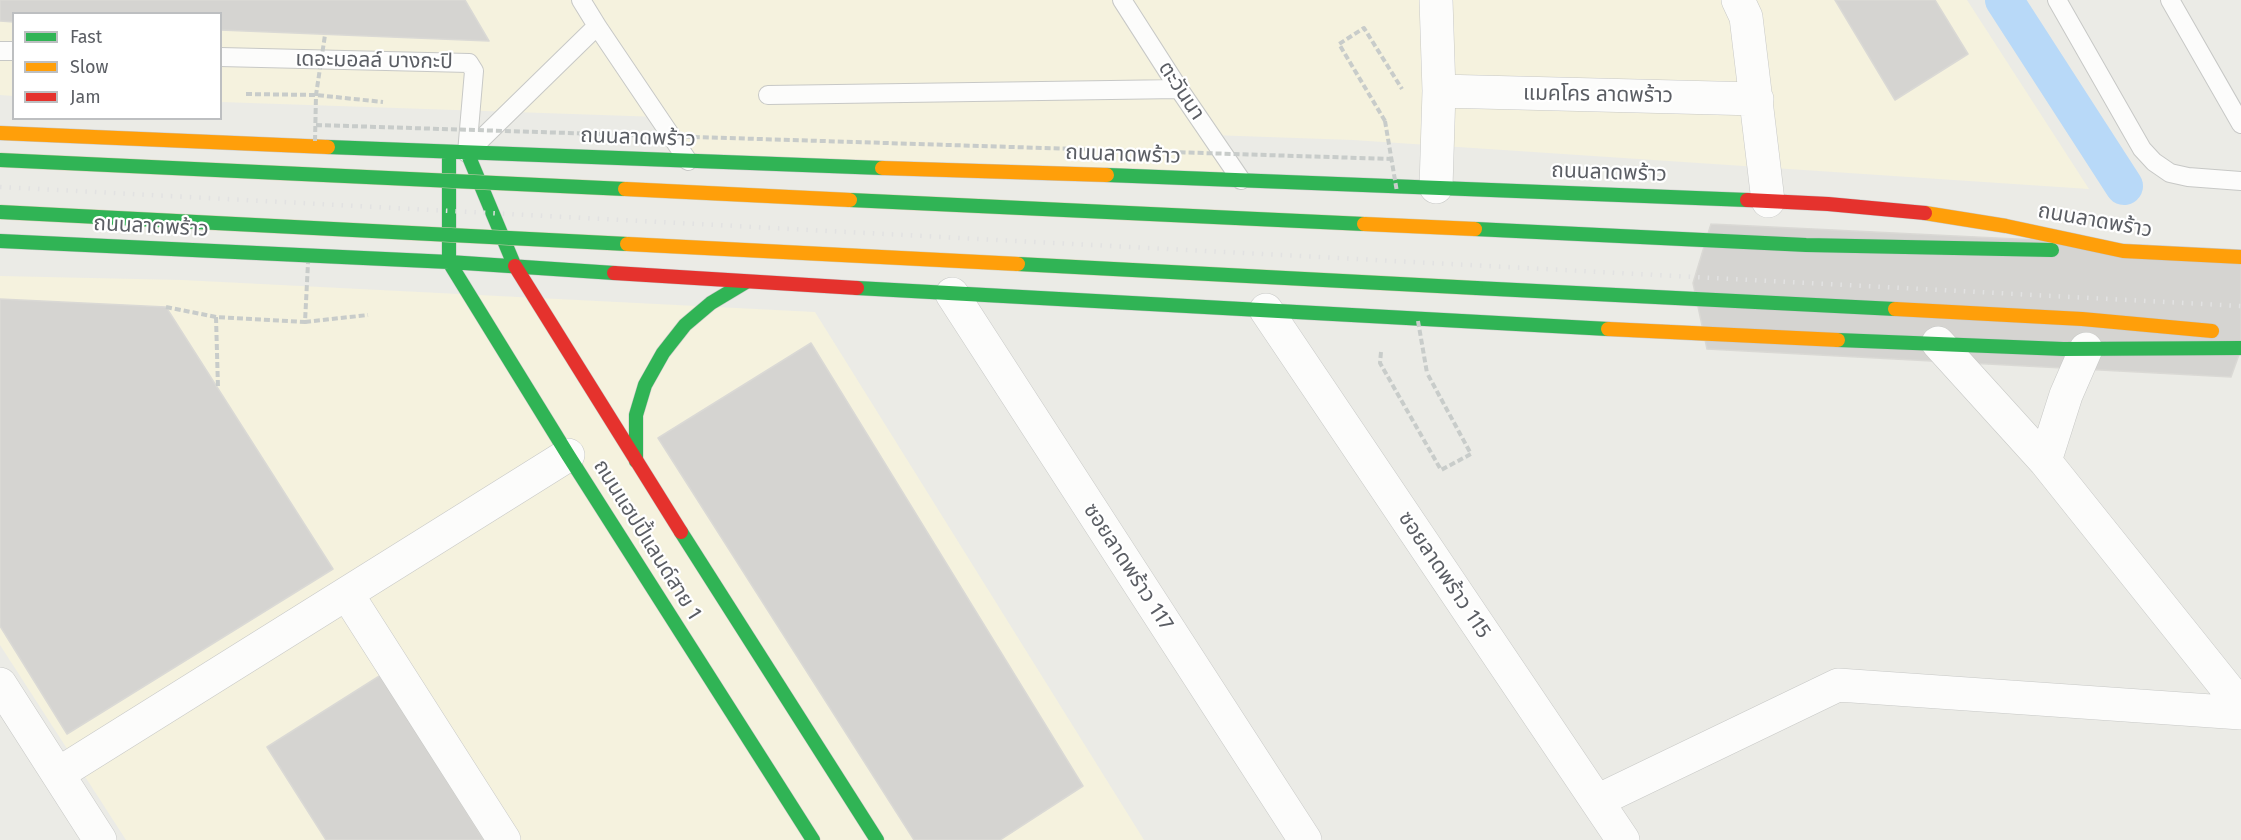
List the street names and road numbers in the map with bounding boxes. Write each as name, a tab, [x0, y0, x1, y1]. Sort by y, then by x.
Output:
street label: เดอะมอลล์ บางกะปิ	[295, 47, 453, 75]
street label: ตะวันนา	[1152, 57, 1210, 125]
street label: แมคโคร ลาดพร้าว	[1523, 81, 1673, 109]
street label: ถนนลาดพร้าว	[580, 123, 696, 153]
street label: ถนนลาดพร้าว	[1065, 140, 1181, 170]
street label: ถนนลาดพร้าว	[1551, 158, 1667, 188]
street label: ถนนลาดพร้าว	[2036, 199, 2154, 243]
street label: ถนนลาดพร้าว	[93, 211, 209, 243]
street label: ถนนแฮปปี้แลนด์สาย 1	[587, 455, 707, 625]
street label: ซอยลาดพร้าว 117	[1078, 499, 1178, 635]
street label: ซอยลาดพร้าว 115	[1392, 507, 1496, 643]

